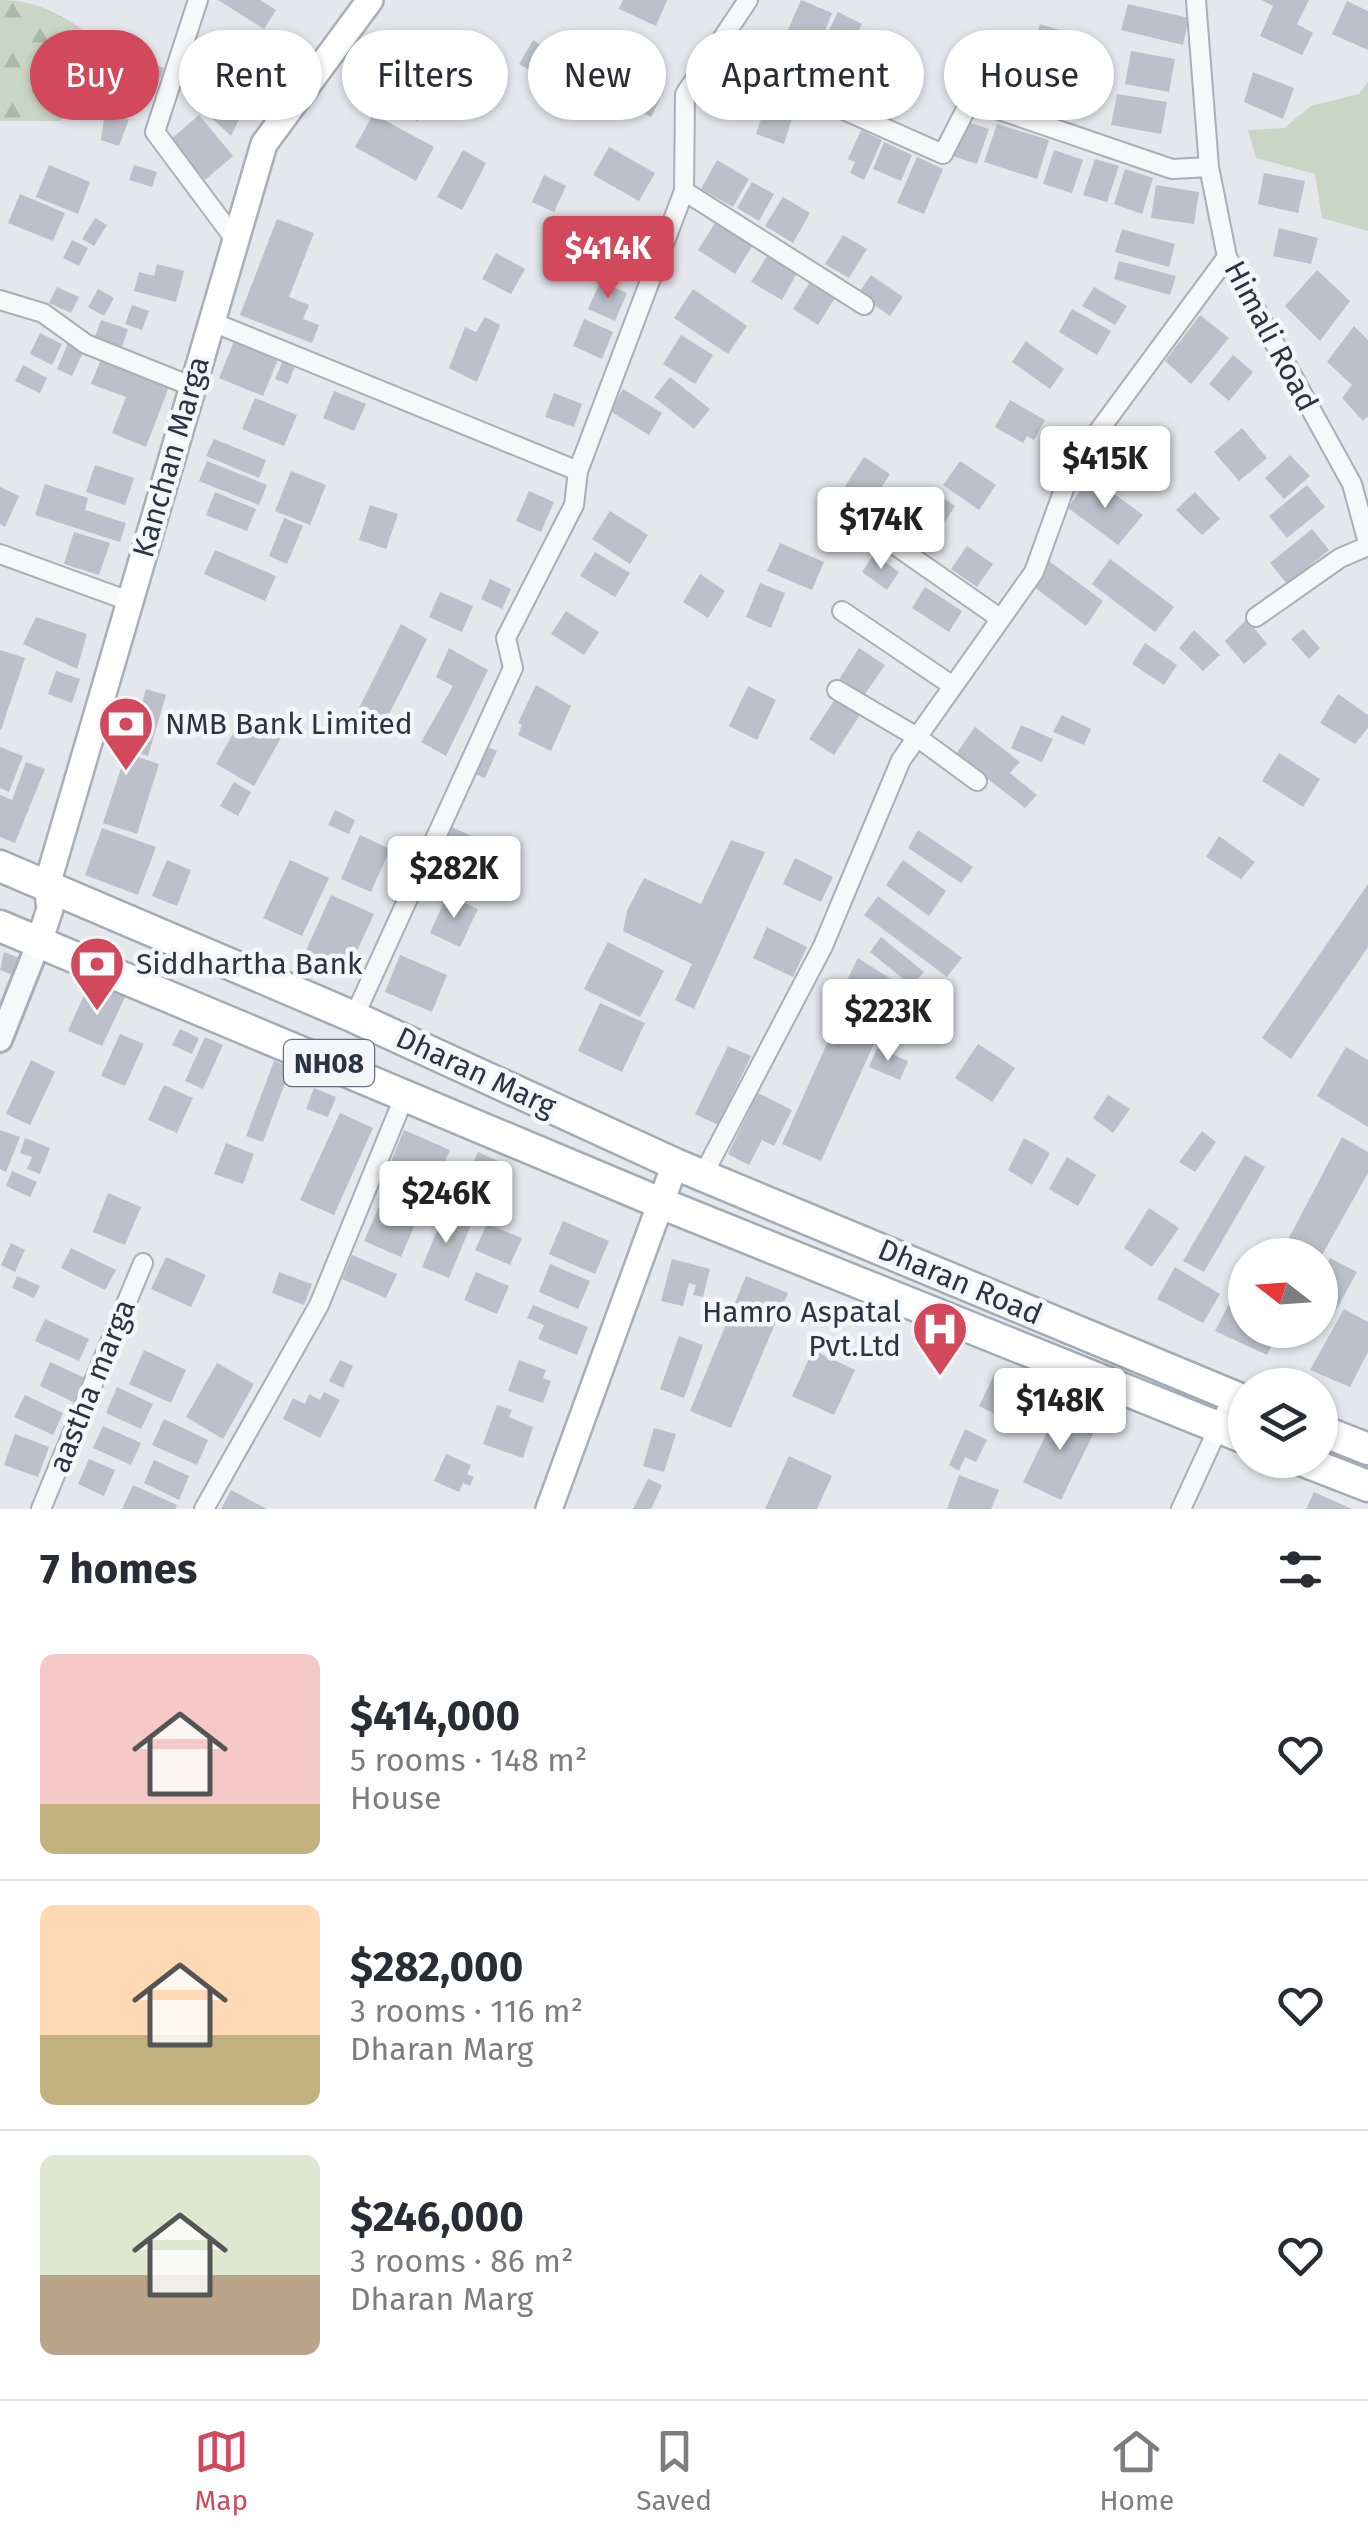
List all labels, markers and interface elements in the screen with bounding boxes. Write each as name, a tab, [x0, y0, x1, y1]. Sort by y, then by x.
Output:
chip: Buy	[30, 30, 159, 120]
chip: Rent	[179, 30, 322, 120]
chip: Filters	[342, 30, 508, 120]
chip: New	[528, 30, 666, 120]
chip: Apartment	[686, 30, 924, 120]
chip: House	[944, 30, 1114, 120]
pin: $414K	[538, 216, 678, 301]
text: $414K	[565, 229, 651, 267]
street label: Himali Road	[1216, 255, 1326, 417]
street label: Kanchan Marga	[125, 352, 217, 562]
pin: $415K	[1035, 426, 1175, 511]
text: $415K	[1062, 439, 1148, 477]
pin: $174K	[811, 487, 951, 572]
text: $174K	[839, 500, 923, 538]
bank icon: NMB Bank Limited	[96, 694, 156, 773]
place label: NMB Bank Limited	[165, 706, 413, 742]
pin: $282K	[384, 836, 524, 921]
text: $282K	[410, 849, 498, 887]
bank icon: Siddhartha Bank	[67, 934, 127, 1013]
place label: Siddhartha Bank	[136, 946, 363, 982]
pin: $223K	[818, 979, 958, 1064]
text: $223K	[844, 992, 932, 1030]
street label: Dharan Marg	[390, 1019, 562, 1125]
road number: NH08	[284, 1040, 374, 1086]
pin: $246K	[376, 1161, 516, 1246]
text: $246K	[401, 1174, 491, 1212]
street label: Dharan Road	[873, 1231, 1047, 1333]
north arrow	[1228, 1238, 1338, 1348]
map controls	[1228, 1238, 1338, 1478]
street label: aastha marga	[41, 1294, 143, 1478]
place label: Hamro Aspatal Pvt.Ltd	[702, 1294, 901, 1364]
hospital icon: Hamro Aspatal Pvt.Ltd	[910, 1299, 970, 1378]
pin: $148K	[990, 1368, 1130, 1453]
button: layers	[1228, 1368, 1338, 1478]
text: $148K	[1016, 1381, 1104, 1419]
icon: filters	[1273, 1542, 1328, 1597]
text: 7 homes	[40, 1544, 197, 1594]
text: $414,000	[350, 1691, 520, 1741]
icon: home	[120, 1694, 240, 1814]
icon: heart	[1273, 1727, 1328, 1782]
text: 5 rooms · 148 m²	[350, 1741, 587, 1779]
text: House	[350, 1779, 441, 1817]
text: $282,000	[350, 1942, 523, 1992]
icon: home	[120, 1945, 240, 2065]
icon: heart	[1273, 1978, 1328, 2033]
text: 3 rooms · 116 m²	[350, 1992, 583, 2030]
text: Dharan Marg	[350, 2030, 533, 2068]
text: $246,000	[350, 2192, 524, 2242]
icon: home	[120, 2195, 240, 2315]
icon: heart	[1273, 2228, 1328, 2283]
text: 3 rooms · 86 m²	[350, 2242, 573, 2280]
text: Dharan Marg	[350, 2280, 533, 2318]
tab: Map	[194, 2424, 249, 2517]
tab: Saved	[636, 2424, 712, 2517]
tab: Home	[1100, 2424, 1174, 2517]

